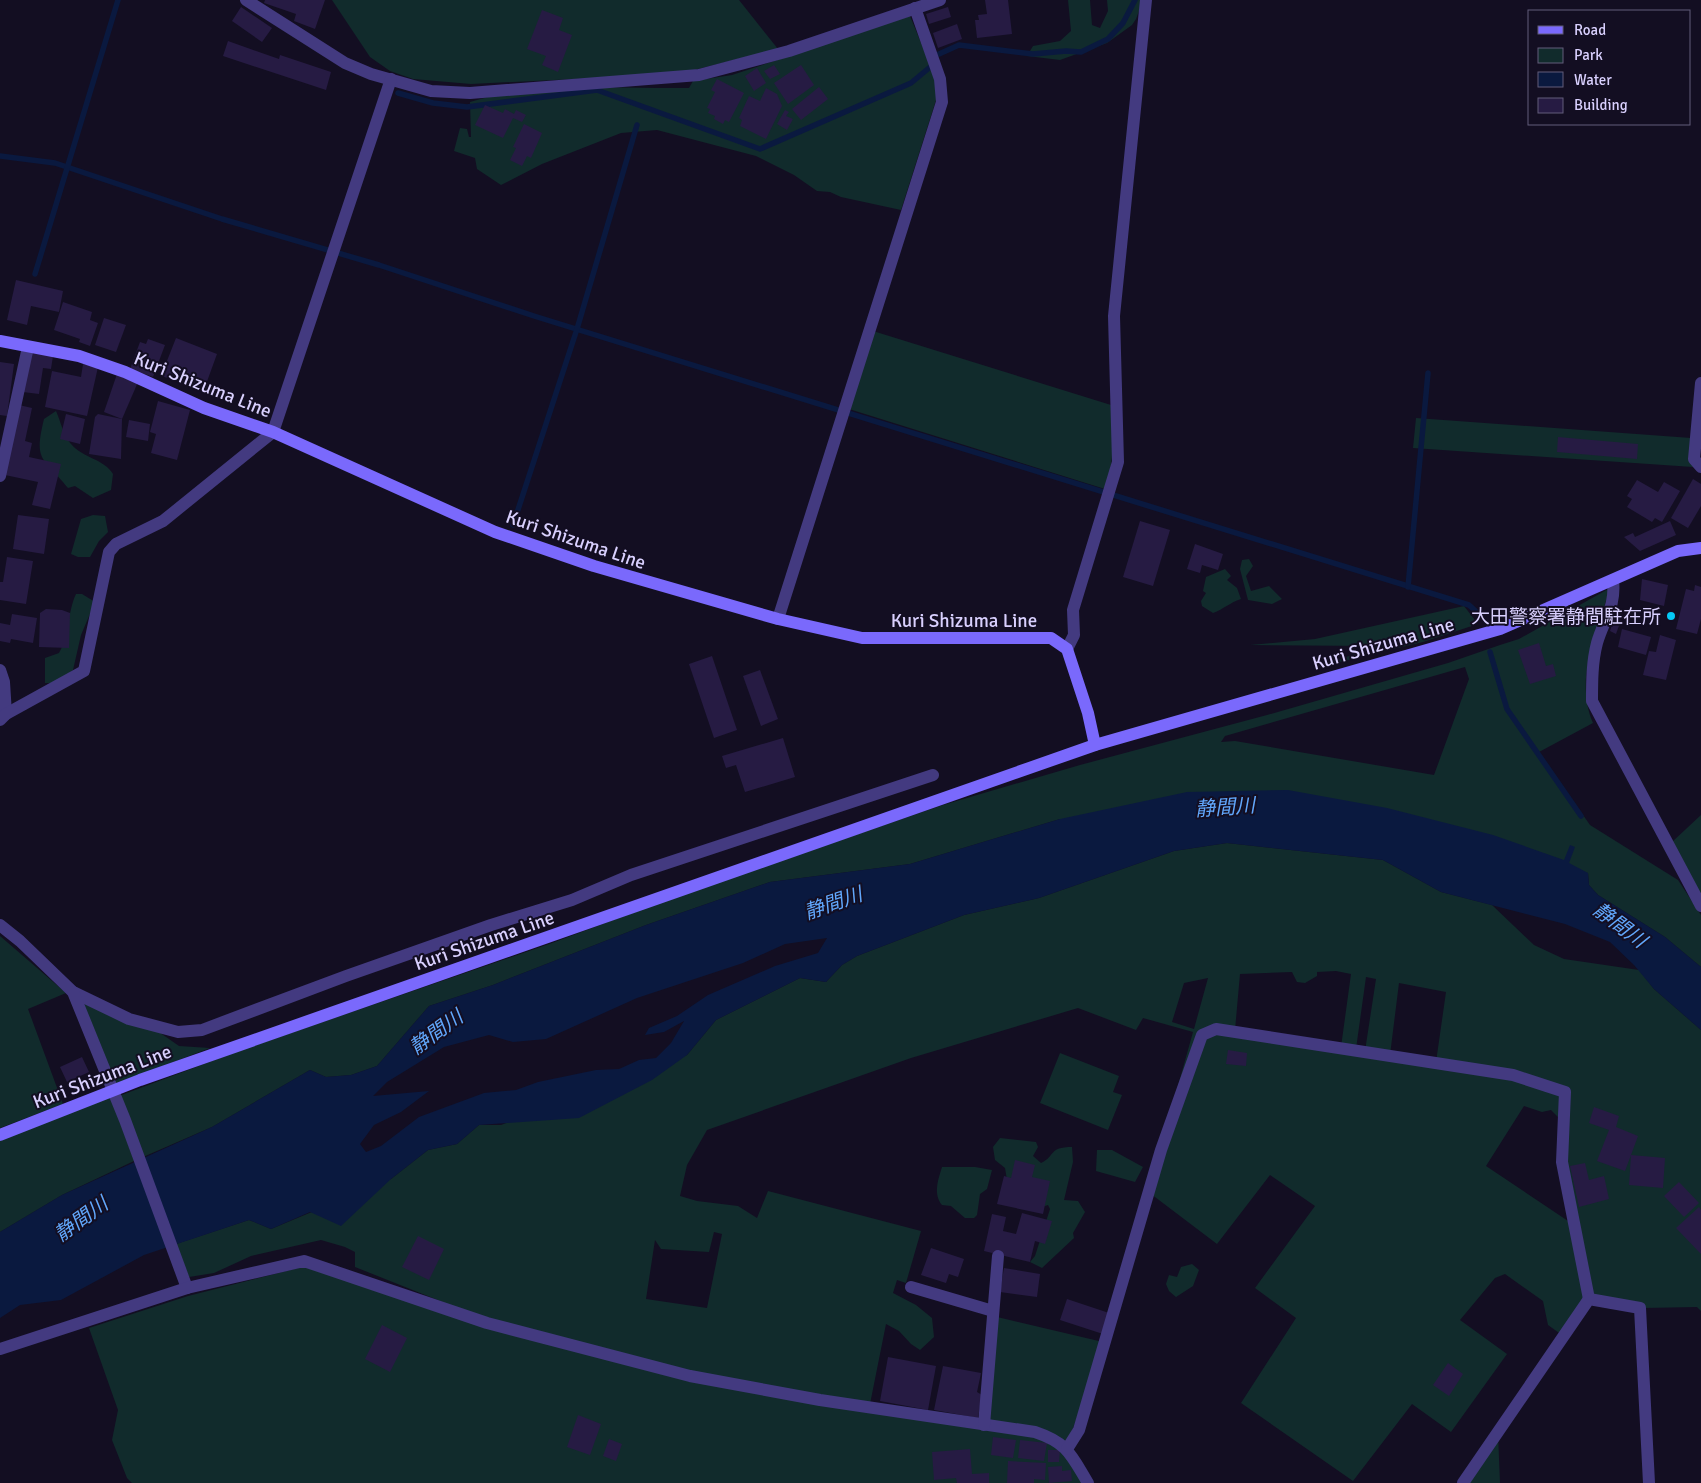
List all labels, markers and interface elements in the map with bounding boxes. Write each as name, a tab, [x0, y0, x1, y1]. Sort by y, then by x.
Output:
legend	[1528, 10, 1691, 125]
text: Road	[1574, 21, 1606, 39]
text: Park	[1574, 46, 1603, 64]
text: Water	[1574, 71, 1612, 89]
text: Building	[1574, 96, 1628, 114]
street label: Kuri Shizuma Line	[130, 346, 275, 423]
street label: Kuri Shizuma Line	[503, 505, 649, 575]
place label: 大田警察署静間駐在所	[1471, 605, 1661, 629]
street label: Kuri Shizuma Line	[891, 609, 1037, 633]
marker: 大田警察署静間駐在所	[1665, 610, 1677, 622]
street label: Kuri Shizuma Line	[1310, 612, 1457, 676]
water label: 静間川	[1194, 793, 1258, 822]
water label: 静間川	[801, 881, 867, 925]
water label: 静間川	[1588, 897, 1653, 955]
street label: Kuri Shizuma Line	[411, 906, 557, 976]
water label: 静間川	[405, 1003, 470, 1060]
street label: Kuri Shizuma Line	[30, 1039, 175, 1114]
water label: 静間川	[50, 1190, 115, 1247]

